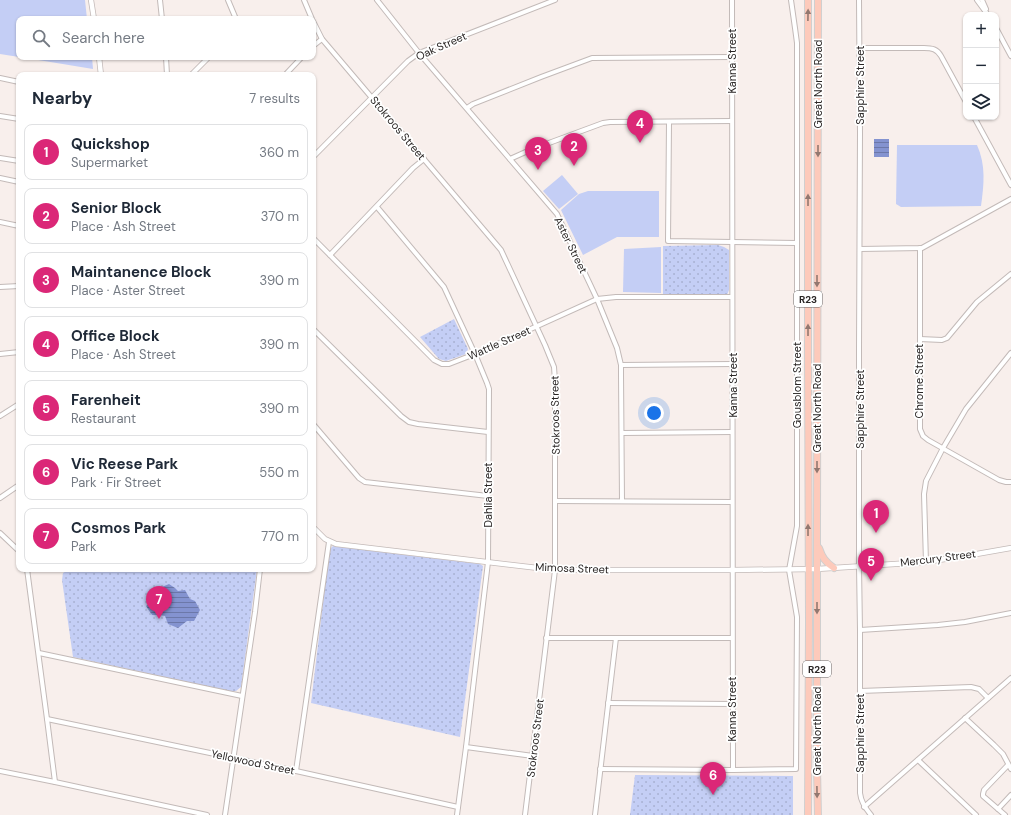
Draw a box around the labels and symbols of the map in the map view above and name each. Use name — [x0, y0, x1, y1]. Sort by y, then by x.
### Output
one-way arrow — [805, 8, 811, 21]
street label: Oak Street — [413, 29, 469, 63]
street label: Kanna Street — [725, 29, 739, 93]
street label: Great North Road — [811, 39, 825, 128]
street label: Sapphire Street — [853, 45, 867, 125]
street label: Stokroos Street — [367, 93, 429, 163]
pin: 4 — [627, 110, 653, 143]
pin: 2 — [561, 133, 587, 166]
pin: 3 — [525, 137, 551, 170]
one-way arrow — [815, 145, 821, 158]
one-way arrow — [805, 193, 811, 206]
street label: Aster Street — [551, 214, 591, 276]
one-way arrow — [814, 275, 820, 288]
road number: R23 — [794, 291, 822, 307]
street label: Wattle Street — [465, 323, 533, 363]
one-way arrow — [805, 323, 811, 336]
street label: Gousblom Street — [790, 342, 804, 428]
street label: Chrome Street — [912, 344, 926, 418]
street label: Kanna Street — [726, 353, 740, 417]
street label: Great North Road — [810, 363, 824, 452]
street label: Sapphire Street — [853, 369, 867, 449]
street label: Stokroos Street — [547, 375, 563, 455]
your location — [644, 403, 664, 423]
one-way arrow — [814, 461, 820, 474]
street label: Dahlia Street — [481, 462, 495, 528]
pin: 1 — [863, 500, 889, 533]
one-way arrow — [805, 524, 812, 536]
street label: Mercury Street — [899, 546, 977, 570]
pin: 5 — [858, 548, 884, 581]
street label: Mimosa Street — [535, 560, 609, 576]
pin: 7 — [146, 586, 172, 619]
one-way arrow — [814, 602, 820, 615]
road number: R23 — [803, 661, 831, 677]
street label: Kanna Street — [725, 677, 739, 741]
street label: Great North Road — [810, 686, 824, 775]
street label: Sapphire Street — [853, 693, 867, 773]
street label: Stokroos Street — [523, 698, 547, 778]
street label: Yellowood Street — [210, 746, 296, 778]
pin: 6 — [700, 762, 726, 795]
one-way arrow — [814, 786, 820, 799]

